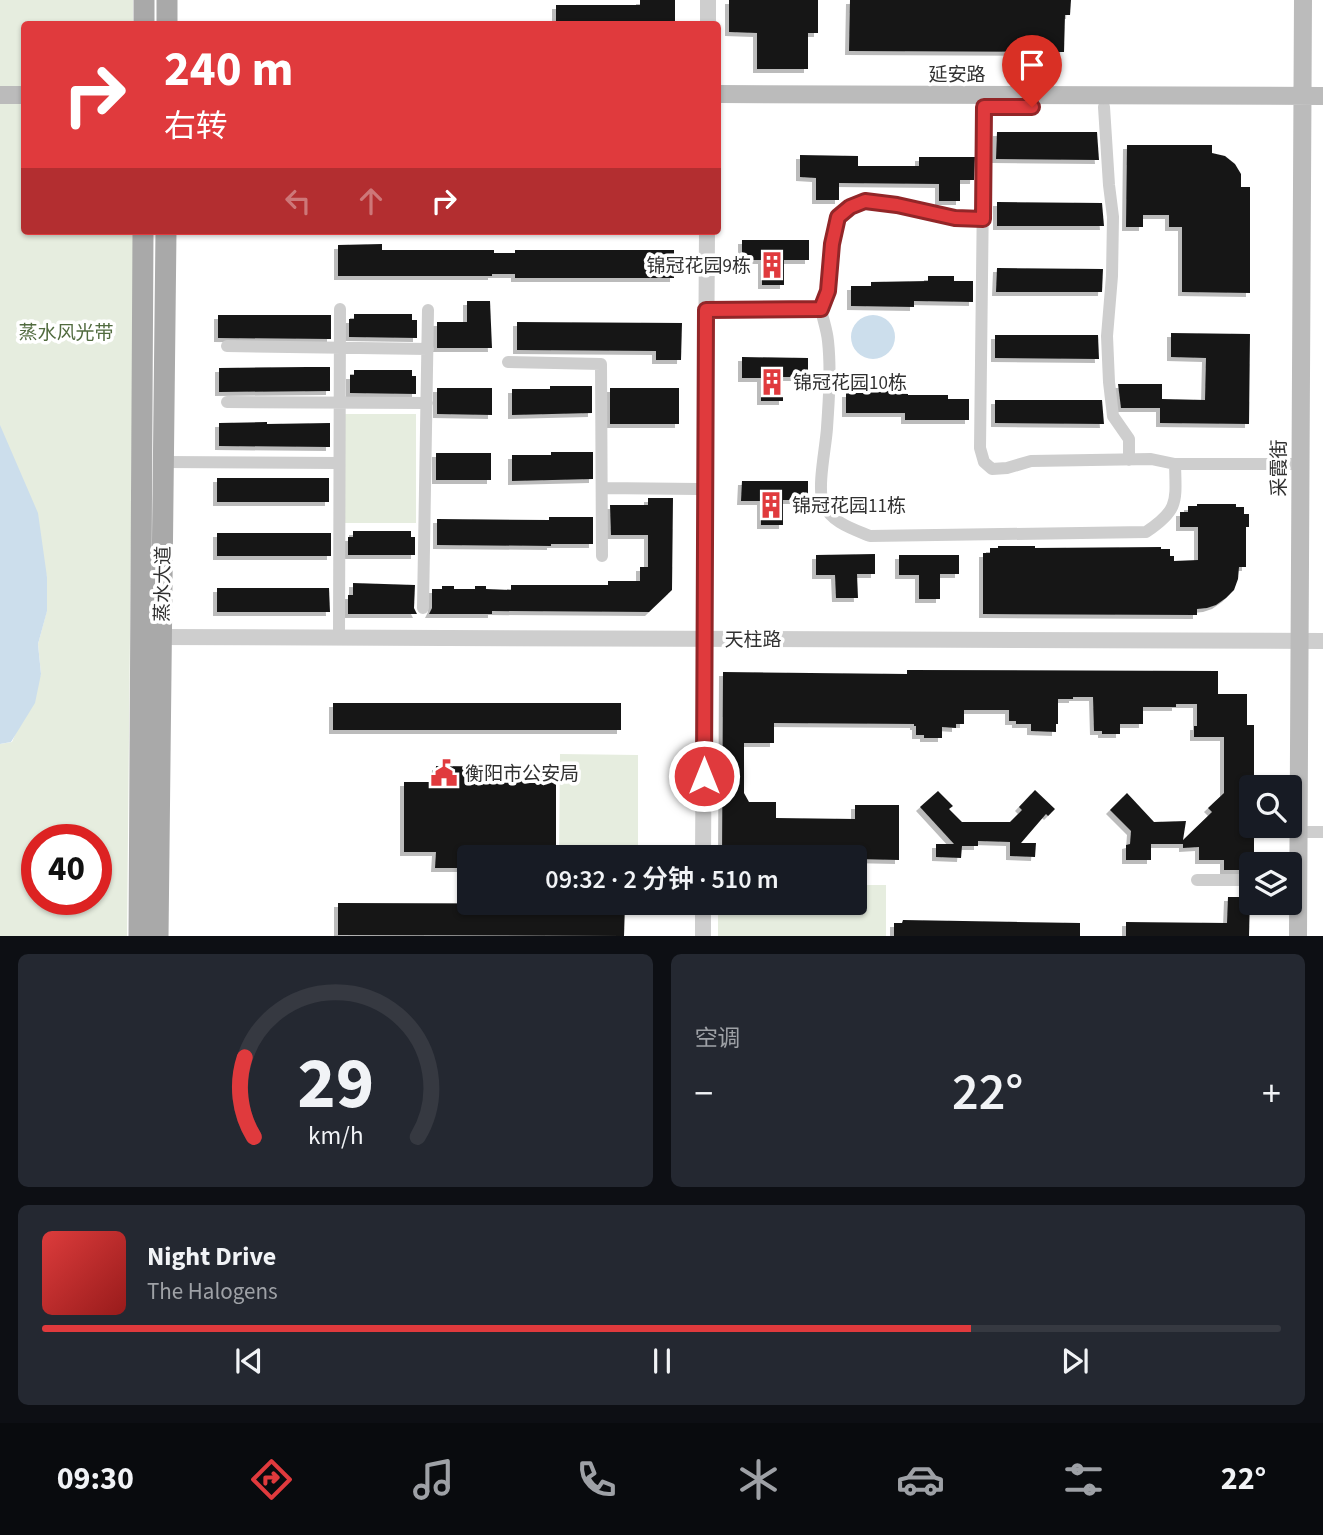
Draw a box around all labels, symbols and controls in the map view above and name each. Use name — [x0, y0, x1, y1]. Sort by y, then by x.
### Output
text: 240 m — [164, 35, 293, 105]
pin — [1002, 35, 1062, 107]
icon: arrive — [1013, 46, 1051, 84]
icon: right — [49, 49, 140, 140]
street label: 延安路 — [928, 62, 986, 89]
text: 右转 — [164, 104, 228, 150]
icon: left — [279, 182, 317, 220]
icon: ahead — [352, 182, 390, 220]
icon: right — [425, 182, 463, 220]
building icon: 锦冠花园9栋 — [757, 250, 787, 280]
place label: 锦冠花园9栋 — [647, 253, 751, 280]
park label: 蒸水风光带 — [18, 320, 114, 347]
building icon: 锦冠花园10栋 — [757, 367, 787, 397]
place label: 锦冠花园10栋 — [793, 370, 907, 397]
street label: 采霞街 — [1266, 439, 1293, 497]
building icon: 锦冠花园11栋 — [756, 490, 786, 520]
place label: 锦冠花园11栋 — [792, 493, 906, 520]
street label: 蒸水大道 — [149, 546, 178, 622]
street label: 天柱路 — [724, 627, 782, 654]
position arrow — [667, 739, 741, 813]
public building icon: 衡阳市公安局 — [429, 758, 459, 788]
place label: 衡阳市公安局 — [465, 761, 579, 788]
map controls — [1239, 775, 1302, 915]
button: search — [1239, 775, 1302, 838]
speed limit sign: 40 — [21, 824, 112, 915]
button: layers — [1239, 852, 1302, 915]
text: 09:32 · 2 分钟 · 510 m — [545, 861, 779, 898]
text: 空调 — [695, 1022, 741, 1055]
text: 29 — [297, 1032, 374, 1136]
text: 22° — [952, 1056, 1023, 1130]
text: − — [695, 1067, 713, 1121]
text: + — [1262, 1067, 1281, 1121]
text: km/h — [308, 1117, 363, 1153]
text: Night Drive — [147, 1238, 276, 1275]
text: The Halogens — [147, 1275, 278, 1308]
icon: previous — [230, 1342, 268, 1380]
icon: pause — [643, 1342, 681, 1380]
icon: next — [1056, 1342, 1094, 1380]
icon: directions — [247, 1455, 296, 1504]
icon: music — [409, 1455, 458, 1504]
icon: phone — [572, 1455, 621, 1504]
icon: climate — [734, 1455, 783, 1504]
icon: car — [896, 1455, 945, 1504]
icon: filters — [1059, 1455, 1108, 1504]
text: 09:30 — [57, 1456, 134, 1502]
text: 22° — [1221, 1456, 1266, 1502]

